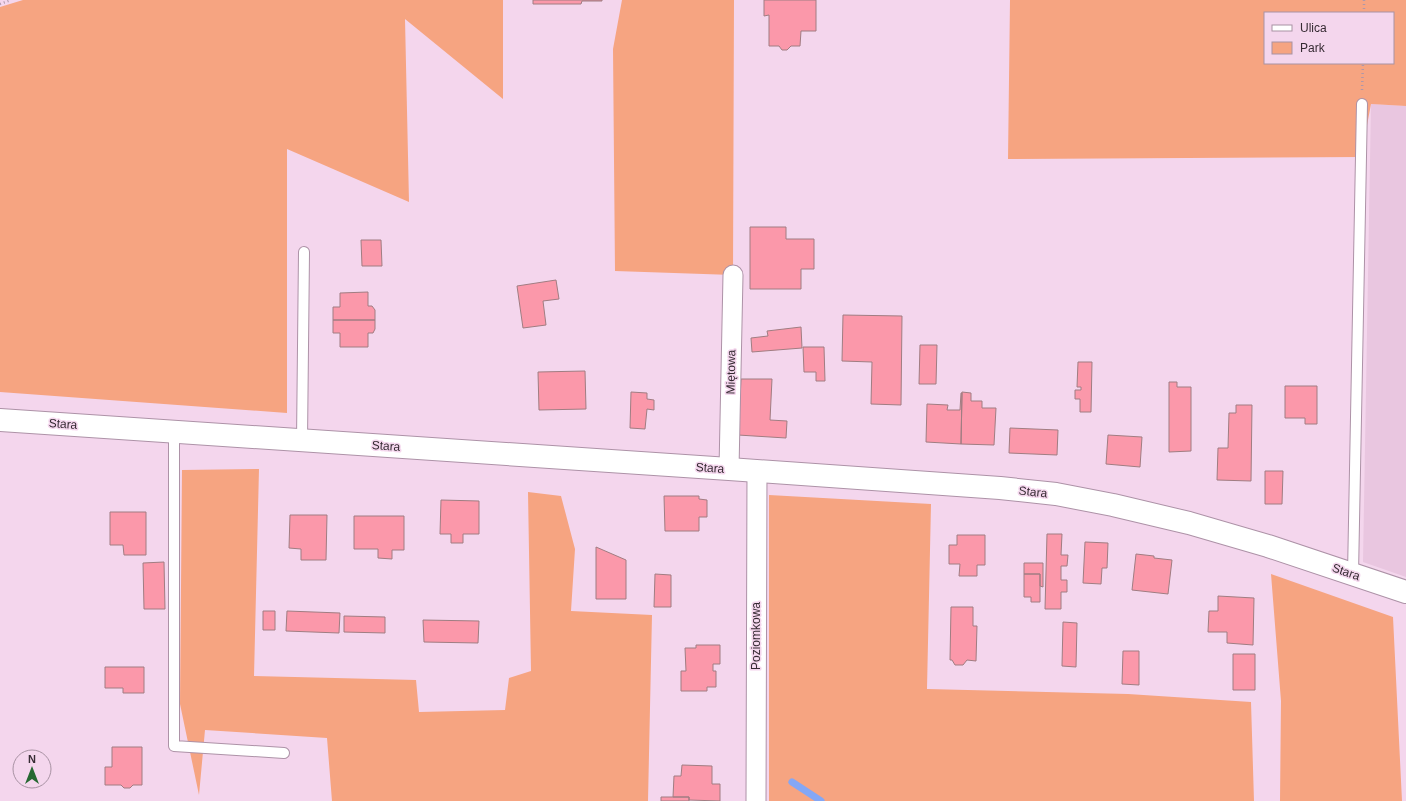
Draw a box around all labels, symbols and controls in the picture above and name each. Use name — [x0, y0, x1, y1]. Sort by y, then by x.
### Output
legend — [1264, 12, 1394, 64]
text: Ulica — [1300, 21, 1327, 35]
text: Park — [1300, 41, 1326, 55]
street label: Miętowa — [724, 349, 738, 394]
street label: Stara — [48, 416, 78, 432]
street label: Stara — [371, 438, 401, 454]
street label: Stara — [695, 460, 725, 476]
street label: Stara — [1018, 484, 1048, 500]
street label: Stara — [1330, 561, 1362, 583]
street label: Poziomkowa — [749, 602, 763, 670]
north arrow — [12, 749, 52, 789]
text: N — [28, 753, 36, 765]

